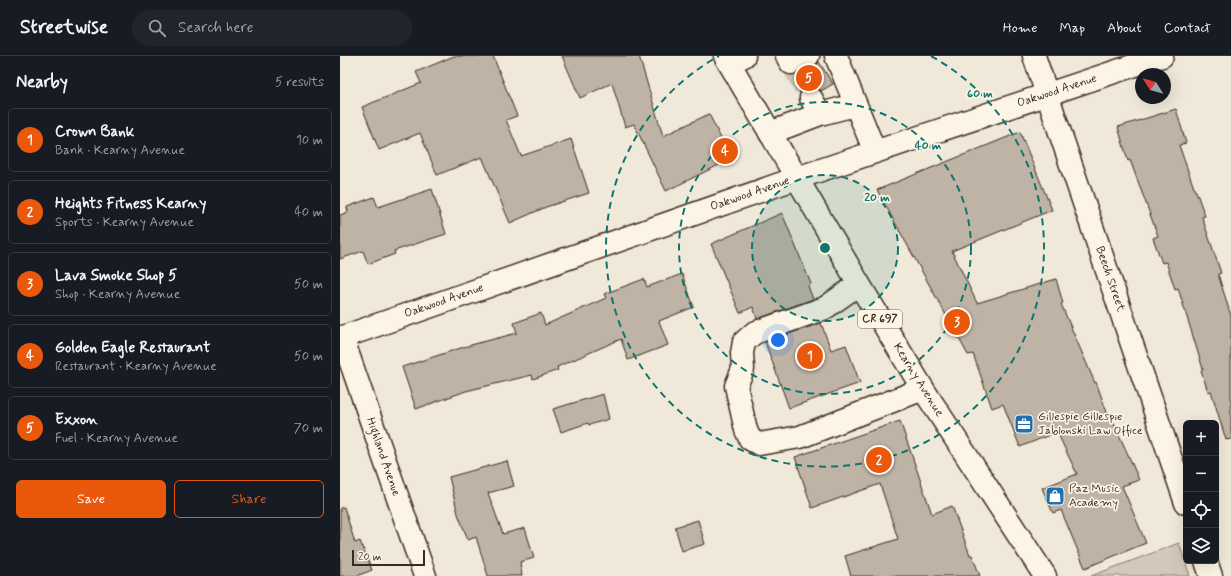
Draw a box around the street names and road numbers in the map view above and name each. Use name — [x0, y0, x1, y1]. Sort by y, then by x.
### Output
street label: Oakwood Avenue — [1015, 71, 1099, 111]
street label: Oakwood Avenue — [708, 173, 792, 215]
street label: Beech Street — [1091, 244, 1129, 314]
street label: Oakwood Avenue — [402, 280, 486, 322]
road number: CR 697 — [858, 310, 902, 328]
street label: Kearny Avenue — [889, 340, 947, 420]
street label: Highland Avenue — [361, 416, 404, 499]

